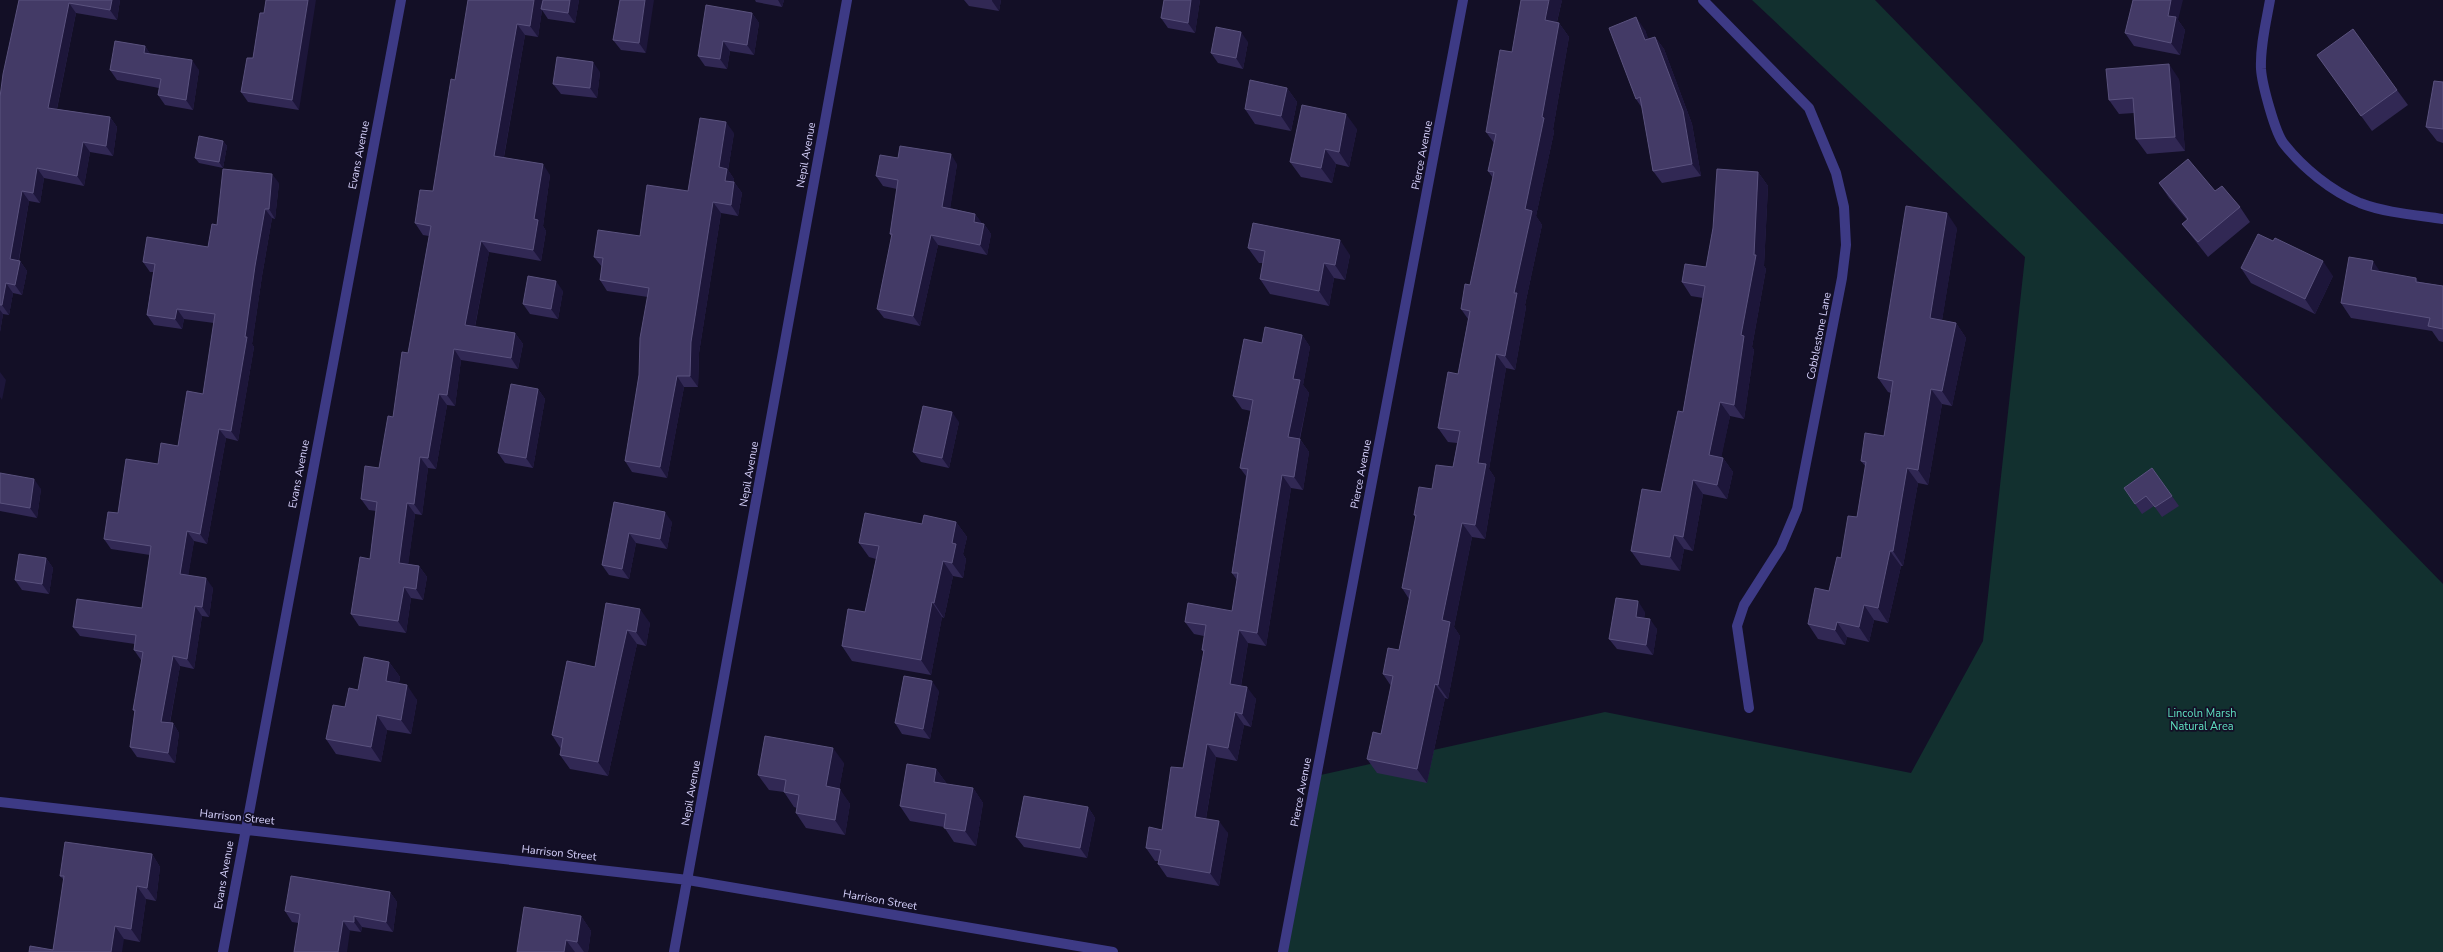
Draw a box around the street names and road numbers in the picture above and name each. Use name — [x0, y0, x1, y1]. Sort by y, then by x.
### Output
street label: Evans Avenue — [345, 119, 373, 191]
street label: Pierce Avenue — [1408, 119, 1436, 191]
street label: Nepil Avenue — [793, 121, 819, 189]
street label: Cobblestone Lane — [1803, 291, 1835, 381]
street label: Evans Avenue — [285, 438, 313, 510]
street label: Pierce Avenue — [1347, 438, 1375, 510]
street label: Nepil Avenue — [736, 440, 762, 508]
street label: Pierce Avenue — [1287, 756, 1315, 828]
street label: Nepil Avenue — [678, 759, 704, 827]
street label: Harrison Street — [199, 806, 275, 828]
street label: Evans Avenue — [211, 839, 237, 911]
street label: Harrison Street — [521, 842, 597, 864]
street label: Harrison Street — [842, 886, 918, 914]

